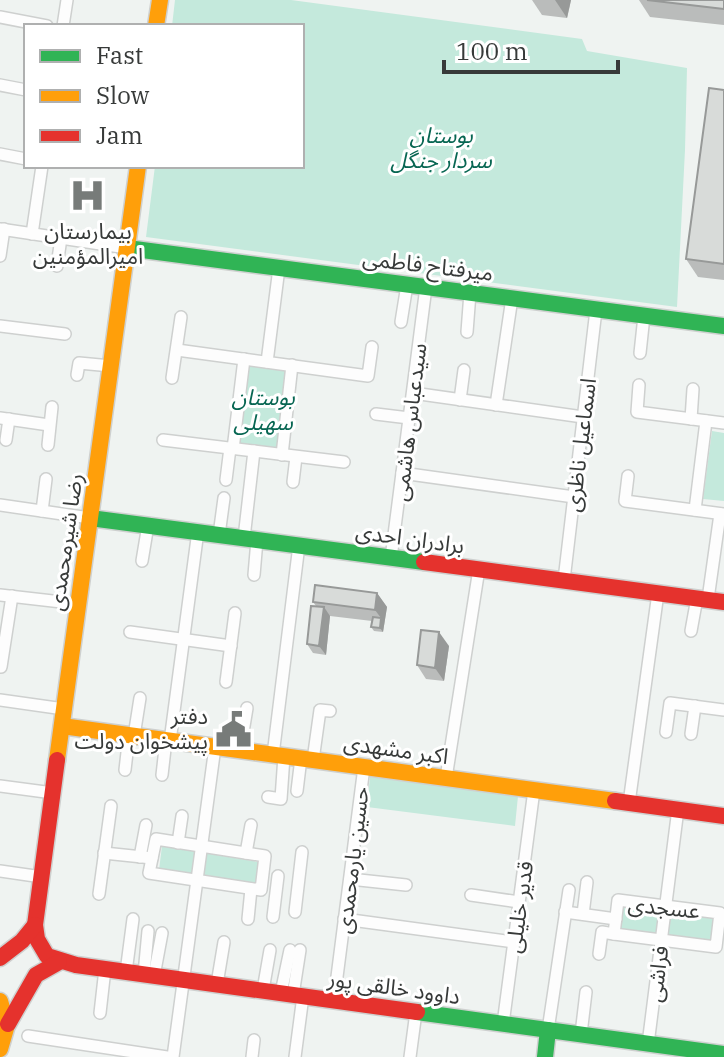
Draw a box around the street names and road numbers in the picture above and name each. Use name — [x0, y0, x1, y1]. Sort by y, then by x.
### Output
street label: میرفتاح فاطمی — [361, 242, 495, 290]
street label: سیدعباس هاشمی — [384, 341, 433, 503]
street label: اسماعیل ناظری — [557, 376, 602, 514]
street label: رضا شیرمحمدی — [40, 471, 89, 613]
street label: برادران احدی — [354, 516, 466, 559]
street label: اکبر مشهدی — [342, 727, 450, 770]
street label: حسین یارمحمدی — [328, 785, 375, 935]
street label: قدیر خلیلی — [498, 859, 539, 955]
street label: عسجدی — [627, 888, 701, 925]
street label: فراشی — [639, 944, 674, 1004]
street label: داوود خالقی پور — [325, 963, 462, 1011]

